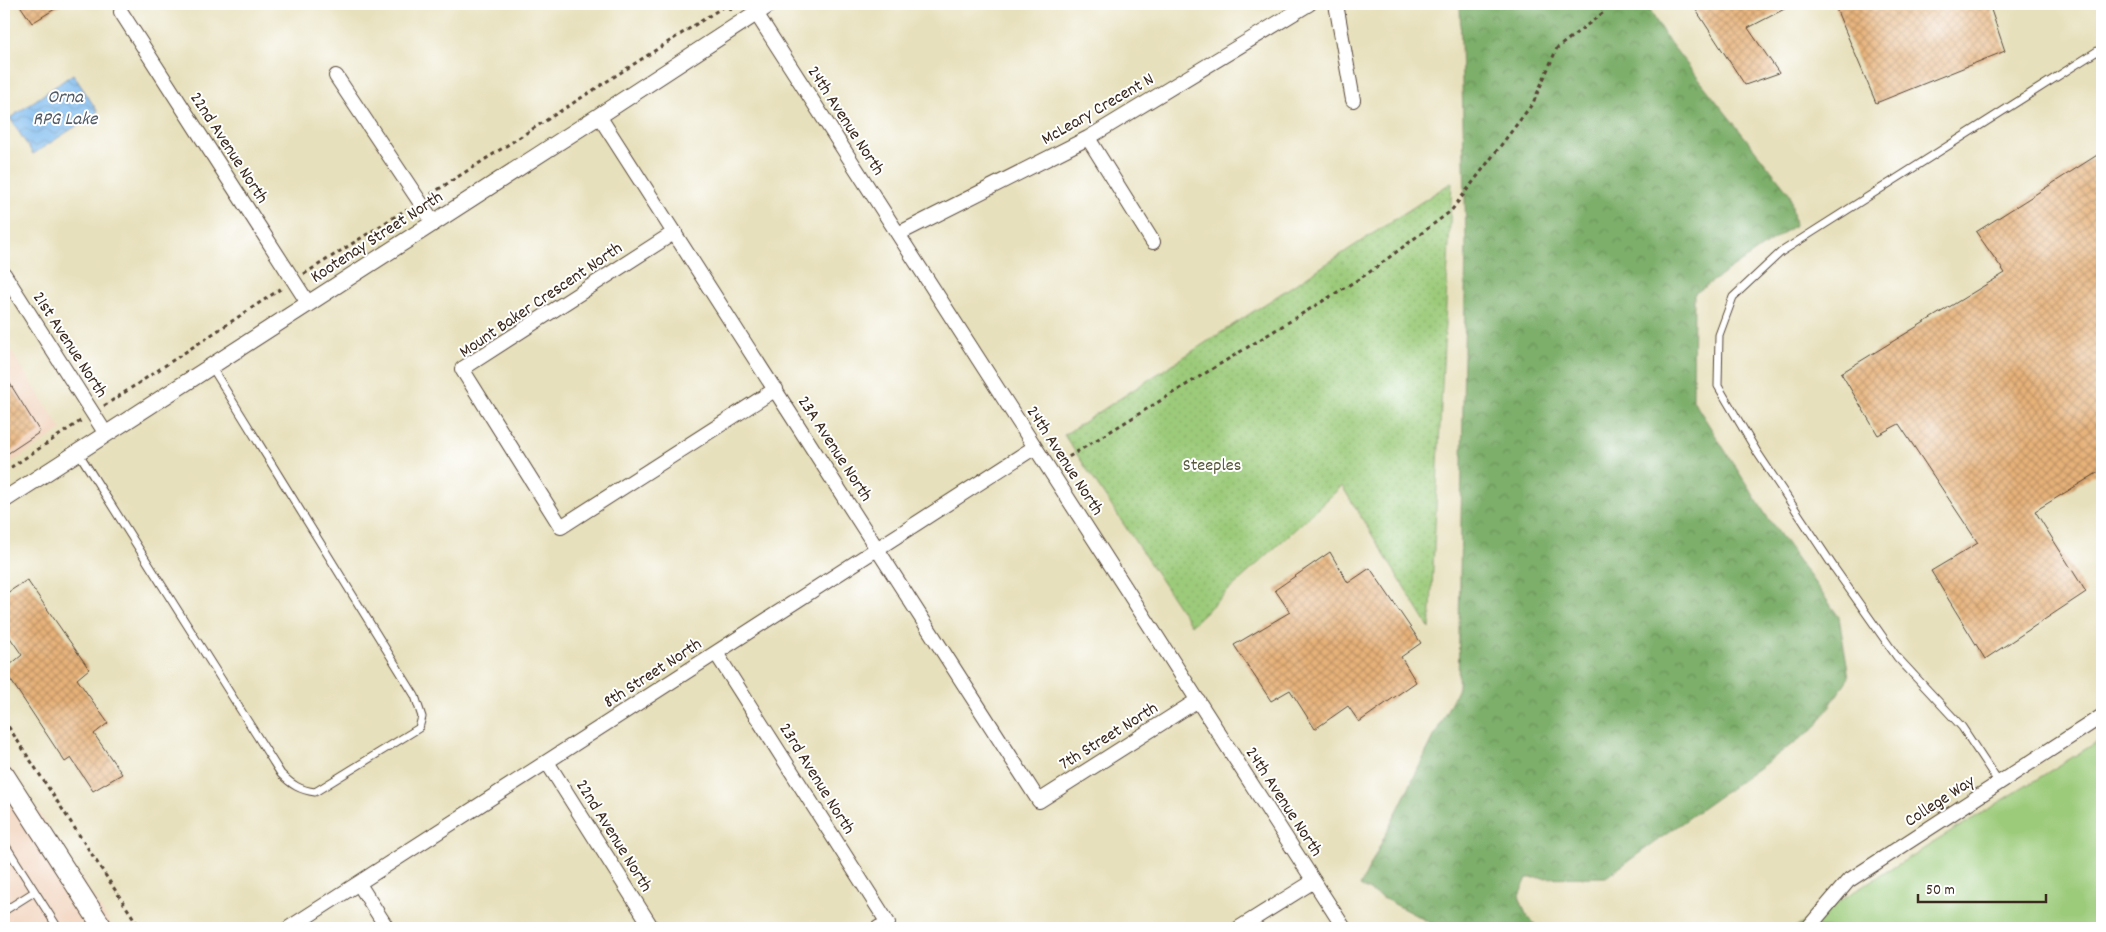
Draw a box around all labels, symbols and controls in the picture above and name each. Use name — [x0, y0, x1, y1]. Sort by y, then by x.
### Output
street label: 24th Avenue North — [800, 62, 890, 181]
street label: McLeary Crecent N — [1037, 68, 1159, 153]
water label: Orna RPG Lake — [33, 85, 99, 134]
street label: 22nd Avenue North — [182, 88, 273, 209]
street label: Kootenay Street North — [306, 186, 448, 290]
street label: Mount Baker Crescent North — [455, 237, 628, 365]
street label: 21st Avenue North — [25, 287, 113, 403]
street label: 23A Avenue North — [790, 392, 878, 507]
street label: 24th Avenue North — [1019, 402, 1109, 521]
park label: Steeples — [1183, 454, 1241, 479]
street label: 8th Street North — [599, 633, 707, 715]
street label: 7th Street North — [1055, 697, 1164, 777]
street label: 23rd Avenue North — [772, 719, 860, 840]
street label: 24th Avenue North — [1238, 743, 1328, 862]
street label: College Way — [1900, 770, 1981, 834]
street label: 22nd Avenue North — [568, 775, 658, 897]
scale bar — [1918, 872, 2046, 904]
text: 50 m — [1926, 880, 1955, 902]

